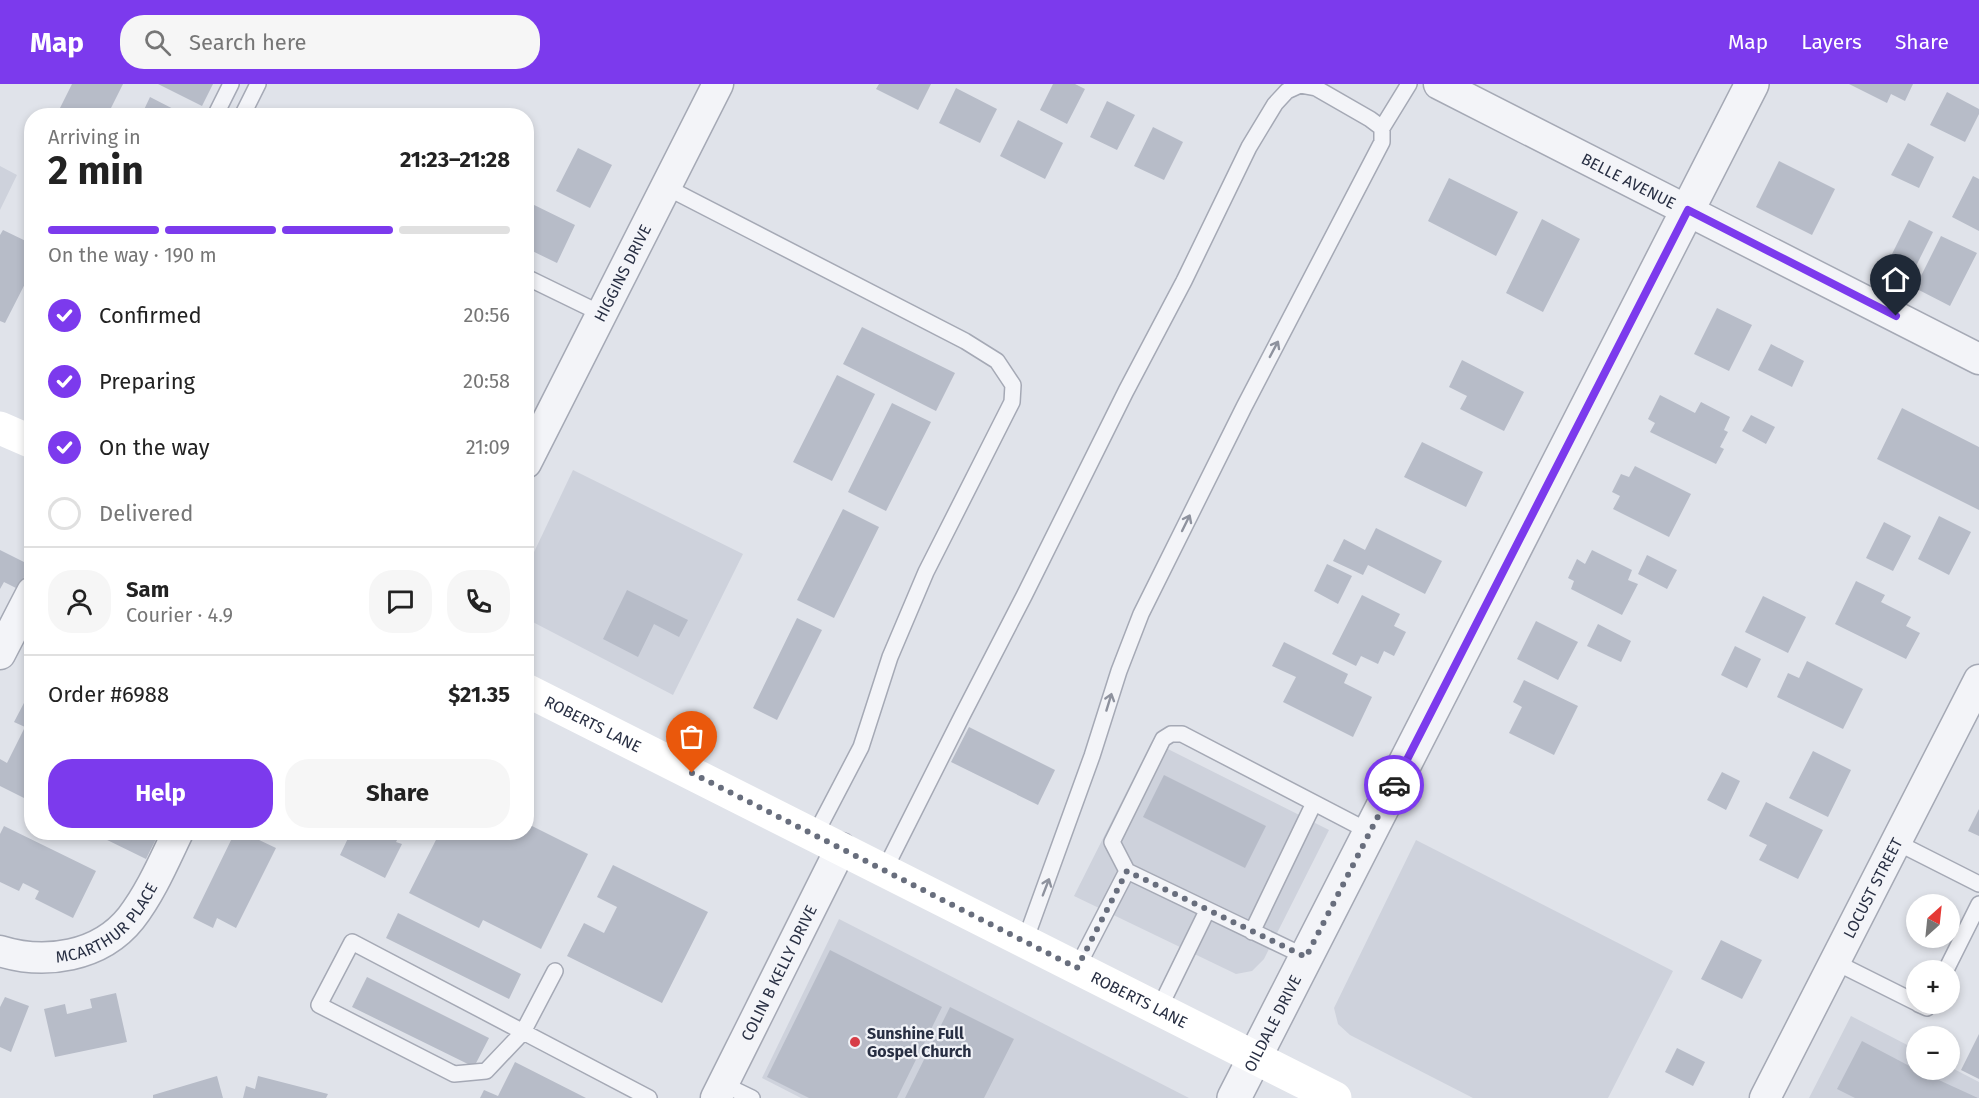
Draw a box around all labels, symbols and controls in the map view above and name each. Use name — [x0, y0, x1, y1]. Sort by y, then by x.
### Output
search box — [120, 15, 540, 69]
text: Map — [30, 26, 84, 59]
icon: search — [141, 26, 174, 59]
text: Search here — [189, 29, 307, 56]
text: Map — [1728, 29, 1768, 55]
text: Layers — [1801, 29, 1862, 55]
text: Share — [1895, 29, 1949, 55]
text: Arriving in — [48, 125, 141, 149]
text: 21:23–21:28 — [400, 146, 510, 173]
text: 2 min — [48, 148, 144, 194]
street label: BELLE AVENUE — [1578, 149, 1679, 213]
street label: HIGGINS DRIVE — [590, 221, 655, 325]
text: On the way · 190 m — [48, 243, 217, 267]
pin — [1870, 254, 1921, 316]
icon: home — [1879, 263, 1912, 296]
icon: check — [48, 299, 81, 332]
text: Confirmed — [99, 302, 202, 329]
text: 20:56 — [463, 303, 510, 327]
one-way arrow — [1269, 341, 1280, 359]
icon: check — [48, 365, 81, 398]
text: Preparing — [99, 368, 195, 395]
text: 20:58 — [463, 369, 510, 393]
icon: check — [48, 431, 81, 464]
text: On the way — [99, 434, 210, 461]
text: 21:09 — [466, 435, 510, 459]
text: Delivered — [99, 500, 194, 527]
one-way arrow — [1181, 515, 1193, 533]
button: person — [48, 570, 111, 633]
button: chat — [369, 570, 432, 633]
button: phone — [447, 570, 510, 633]
text: Sam — [126, 576, 169, 603]
text: Courier · 4.9 — [126, 603, 233, 627]
text: Order #6988 — [48, 681, 169, 708]
text: $21.35 — [448, 681, 510, 708]
street label: ROBERTS LANE — [541, 691, 645, 756]
one-way arrow — [1104, 693, 1115, 712]
pin — [666, 711, 717, 773]
icon: bag — [675, 720, 708, 753]
courier — [1364, 755, 1424, 815]
button: Help — [48, 759, 273, 828]
button: Share — [285, 759, 510, 828]
icon: car — [1378, 769, 1411, 802]
street label: LOCUST STREET — [1839, 834, 1906, 941]
one-way arrow — [1041, 878, 1052, 896]
street label: MCARTHUR PLACE — [54, 879, 161, 966]
north arrow — [1906, 894, 1960, 948]
map controls — [1906, 894, 1960, 1080]
street label: COLIN B KELLY DRIVE — [737, 902, 821, 1044]
button: + — [1906, 960, 1960, 1014]
street label: ROBERTS LANE — [1088, 967, 1191, 1032]
street label: OILDALE DRIVE — [1240, 972, 1305, 1075]
place label: Sunshine Full Gospel Church — [867, 1024, 972, 1061]
button: − — [1906, 1026, 1960, 1080]
marker: Sunshine Full Gospel Church — [848, 1035, 862, 1049]

